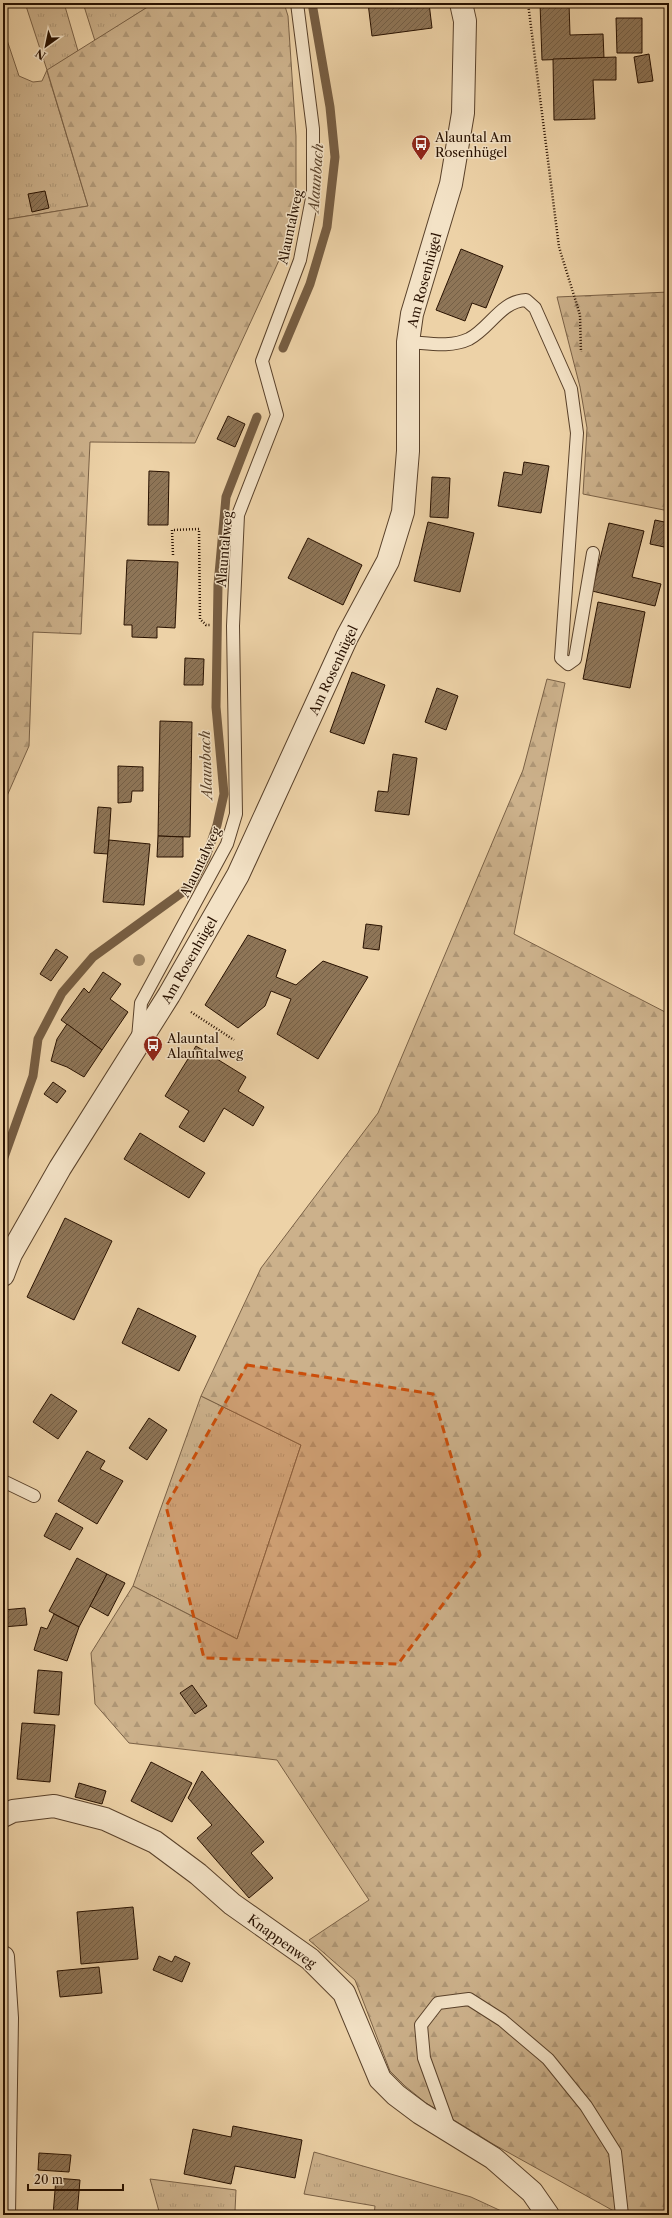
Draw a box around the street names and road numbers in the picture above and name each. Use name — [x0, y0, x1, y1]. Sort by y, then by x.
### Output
street label: Alauntalweg — [274, 188, 306, 267]
street label: Am Rosenhügel — [403, 231, 444, 330]
street label: Alauntalweg — [213, 510, 235, 589]
street label: Am Rosenhügel — [305, 622, 361, 718]
street label: Alauntalweg — [176, 824, 224, 901]
street label: Am Rosenhügel — [157, 914, 220, 1007]
street label: Knappenweg — [245, 1911, 319, 1971]

